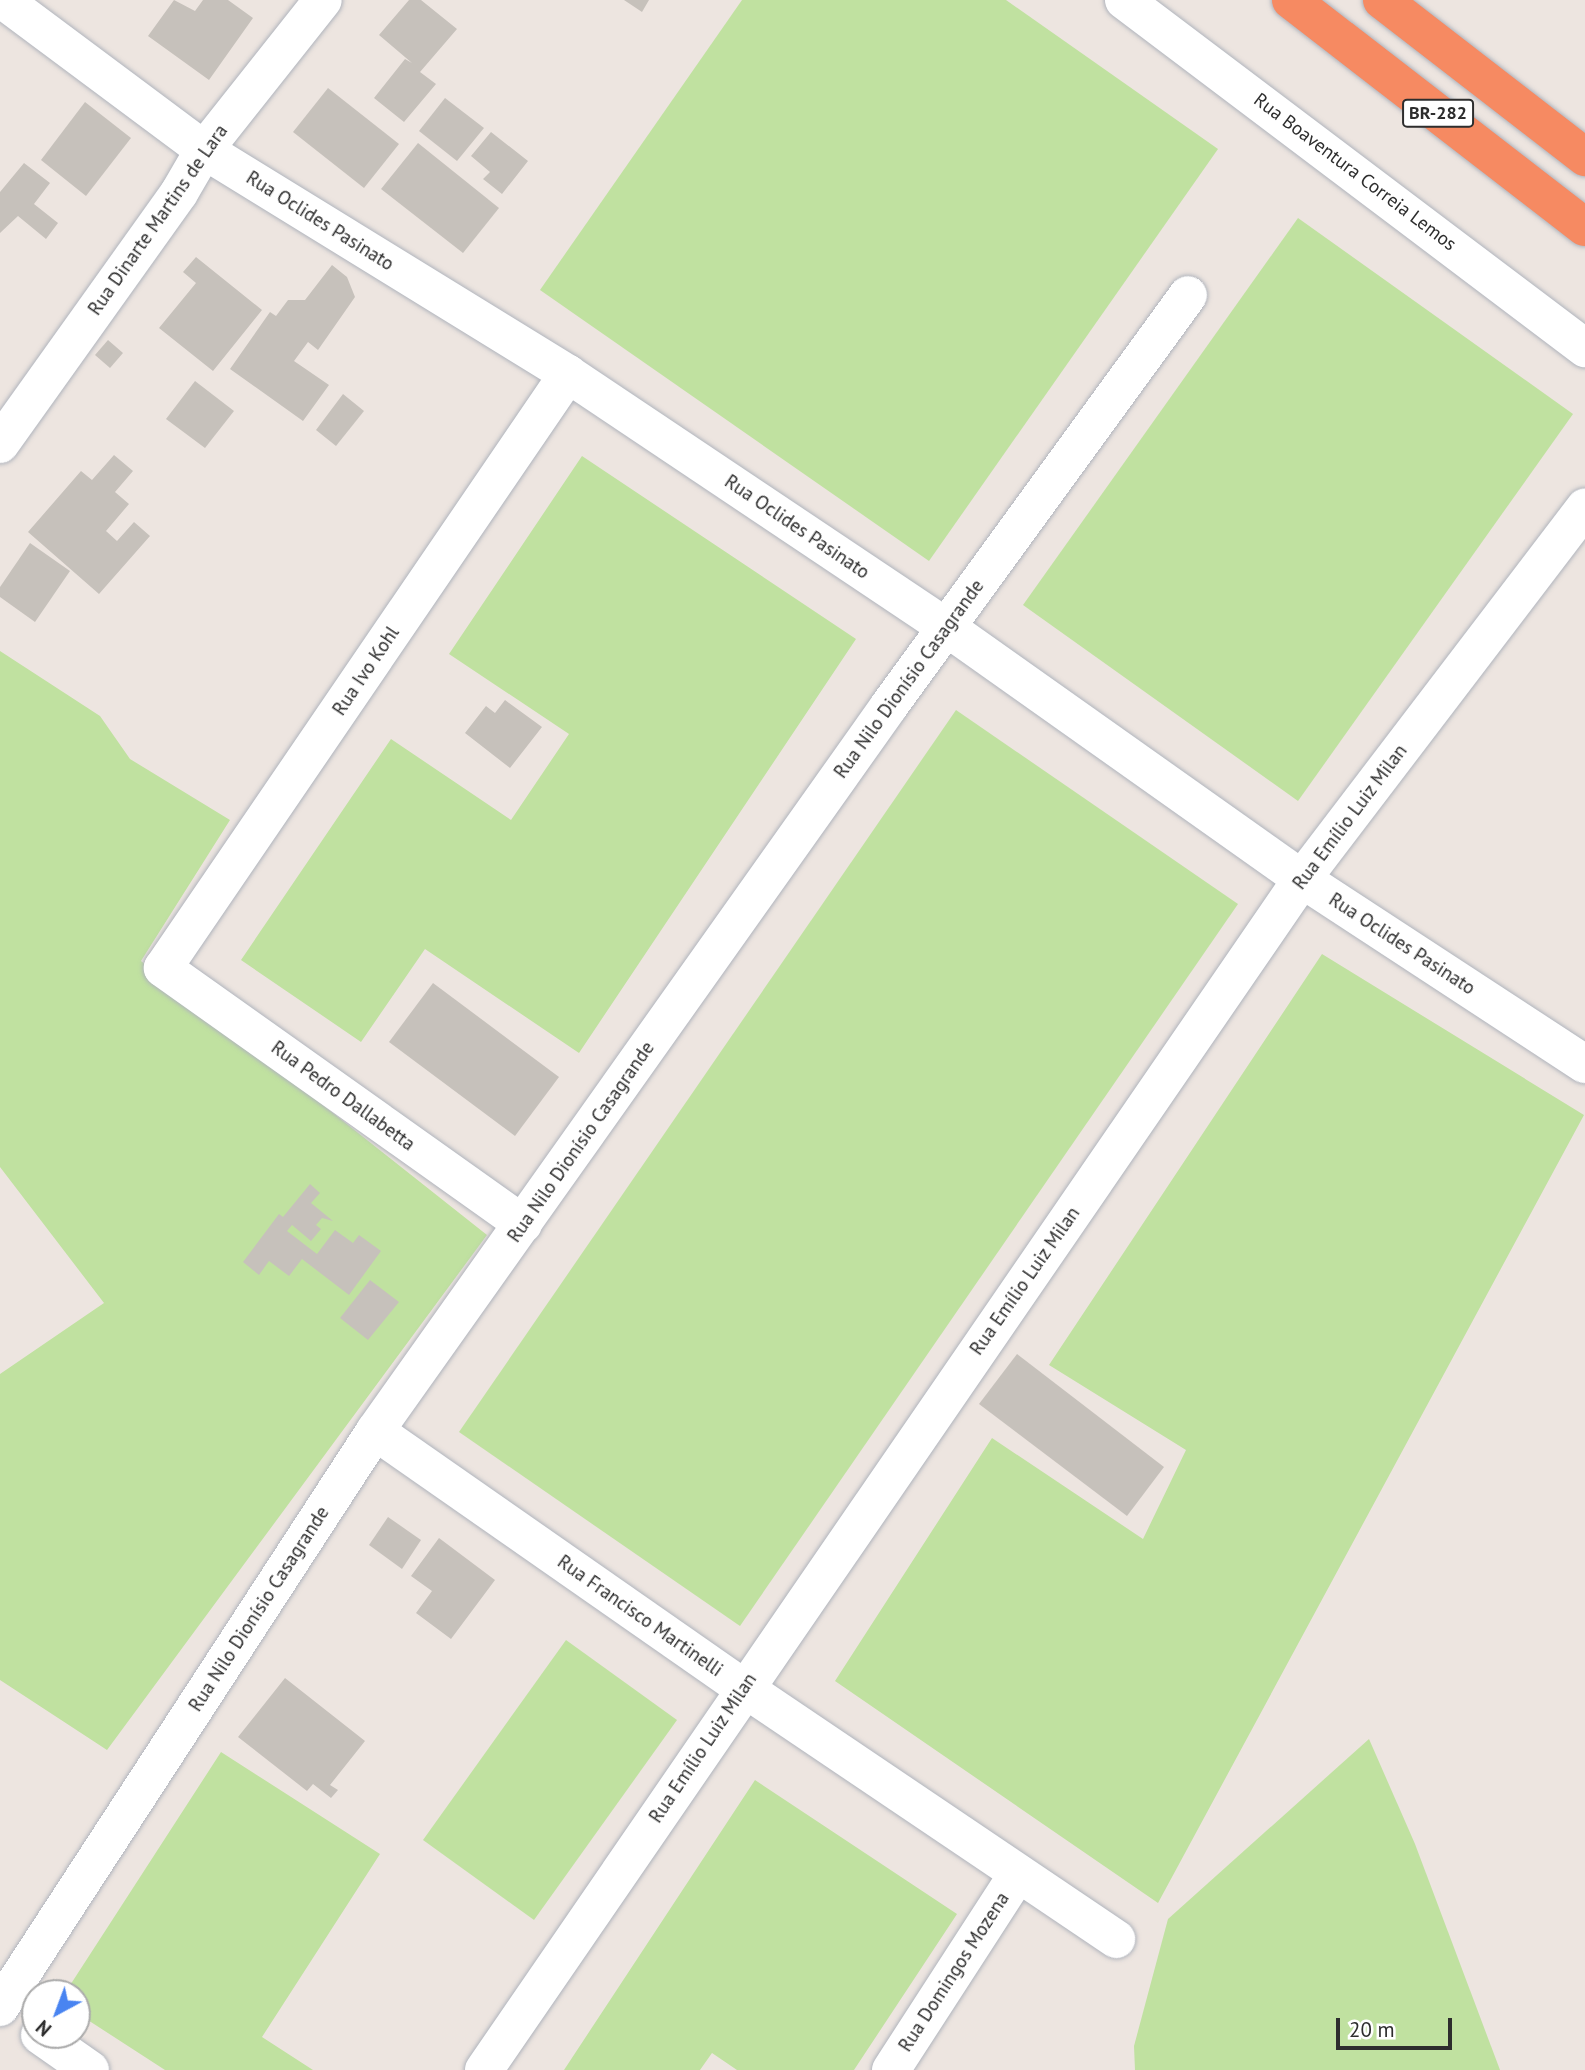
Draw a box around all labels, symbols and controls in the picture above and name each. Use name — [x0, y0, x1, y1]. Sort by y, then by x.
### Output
street label: Rua Boaventura Correia Lemos — [1249, 88, 1461, 256]
road number: BR-282 — [1401, 98, 1475, 128]
street label: Rua Dinarte Martins de Lara — [83, 120, 233, 320]
street label: Rua Oclides Pasinato — [242, 166, 398, 276]
street label: Rua Oclides Pasinato — [720, 470, 874, 584]
street label: Rua Nilo Dionísio Casagrande — [829, 575, 989, 783]
street label: Rua Ivo Kohl — [328, 622, 404, 720]
street label: Rua Emílio Luiz Milan — [1288, 740, 1412, 894]
street label: Rua Oclides Pasinato — [1325, 888, 1479, 1000]
street label: Rua Pedro Dallabetta — [267, 1036, 419, 1156]
street label: Rua Nilo Dionísio Casagrande — [503, 1037, 659, 1247]
street label: Rua Emílio Luiz Milan — [965, 1202, 1085, 1360]
street label: Rua Nilo Dionísio Casagrande — [184, 1502, 334, 1716]
street label: Rua Francisco Martinelli — [553, 1550, 727, 1682]
street label: Rua Emílio Luiz Milan — [644, 1669, 762, 1827]
street label: Rua Domingos Mozena — [894, 1888, 1014, 2056]
north arrow — [21, 1979, 91, 2049]
scale bar — [1340, 2004, 1456, 2048]
text: N — [31, 2015, 56, 2041]
text: 20 m — [1349, 2016, 1395, 2043]

